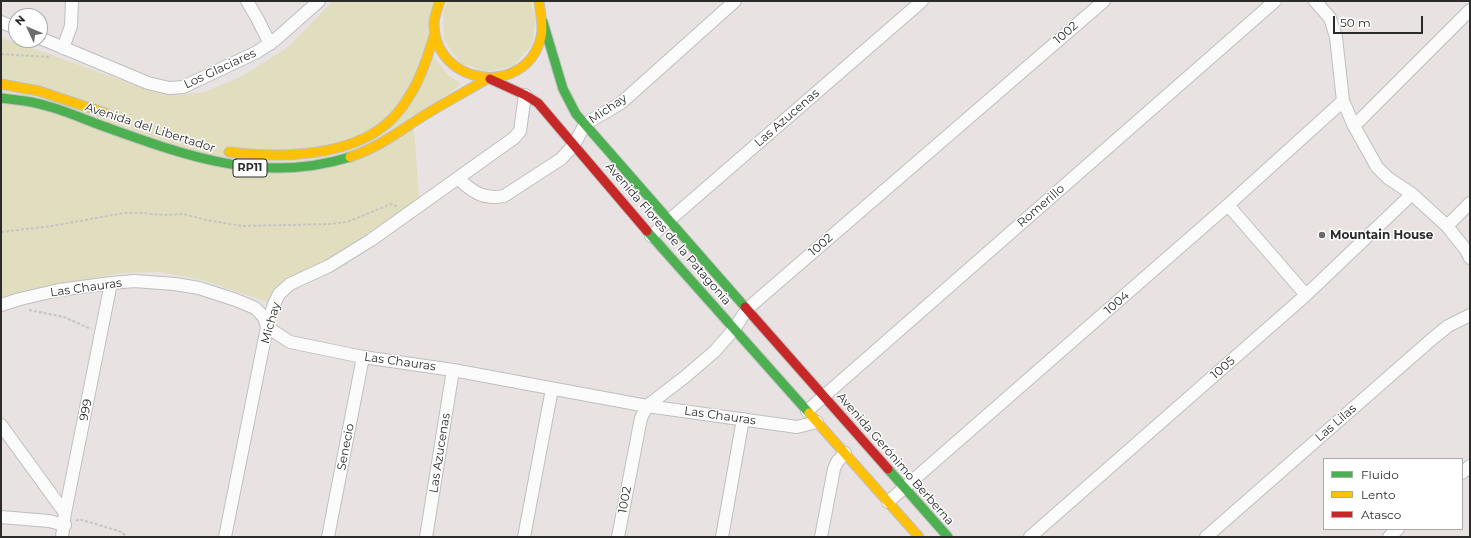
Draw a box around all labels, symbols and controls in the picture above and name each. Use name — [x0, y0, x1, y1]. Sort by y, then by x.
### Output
north arrow — [8, 8, 48, 48]
scale bar — [1335, 8, 1425, 34]
text: N — [12, 12, 28, 28]
text: 50 m — [1340, 15, 1371, 30]
street label: 1002 — [1051, 19, 1081, 47]
street label: Los Glaciares — [182, 46, 258, 92]
street label: Las Azucenas — [752, 86, 822, 150]
street label: Michay — [586, 91, 630, 127]
street label: Avenida del Libertador — [83, 100, 217, 156]
road number: RP11 — [233, 159, 267, 177]
street label: Avenida Flores de la Patagonia — [602, 160, 734, 308]
street label: Romerillo — [1014, 182, 1068, 230]
place label: Mountain House — [1330, 228, 1433, 242]
marker: Mountain House — [1317, 230, 1327, 240]
street label: 1002 — [806, 231, 836, 259]
street label: Las Chauras — [49, 276, 123, 300]
street label: 1004 — [1102, 288, 1132, 318]
street label: Michay — [258, 300, 284, 346]
street label: Las Chauras — [363, 350, 437, 374]
street label: 1005 — [1208, 354, 1238, 382]
street label: Avenida Gerónimo Berberna — [833, 390, 957, 528]
street label: 999 — [77, 398, 95, 422]
street label: Las Lilas — [1313, 401, 1359, 445]
street label: Las Chauras — [683, 404, 757, 428]
street label: Las Azucenas — [427, 412, 453, 494]
street label: Senecio — [334, 422, 358, 472]
legend — [1323, 458, 1463, 530]
text: Fluido — [1361, 467, 1399, 482]
street label: 1002 — [615, 485, 635, 515]
text: Lento — [1361, 487, 1396, 502]
text: Atasco — [1361, 507, 1401, 522]

